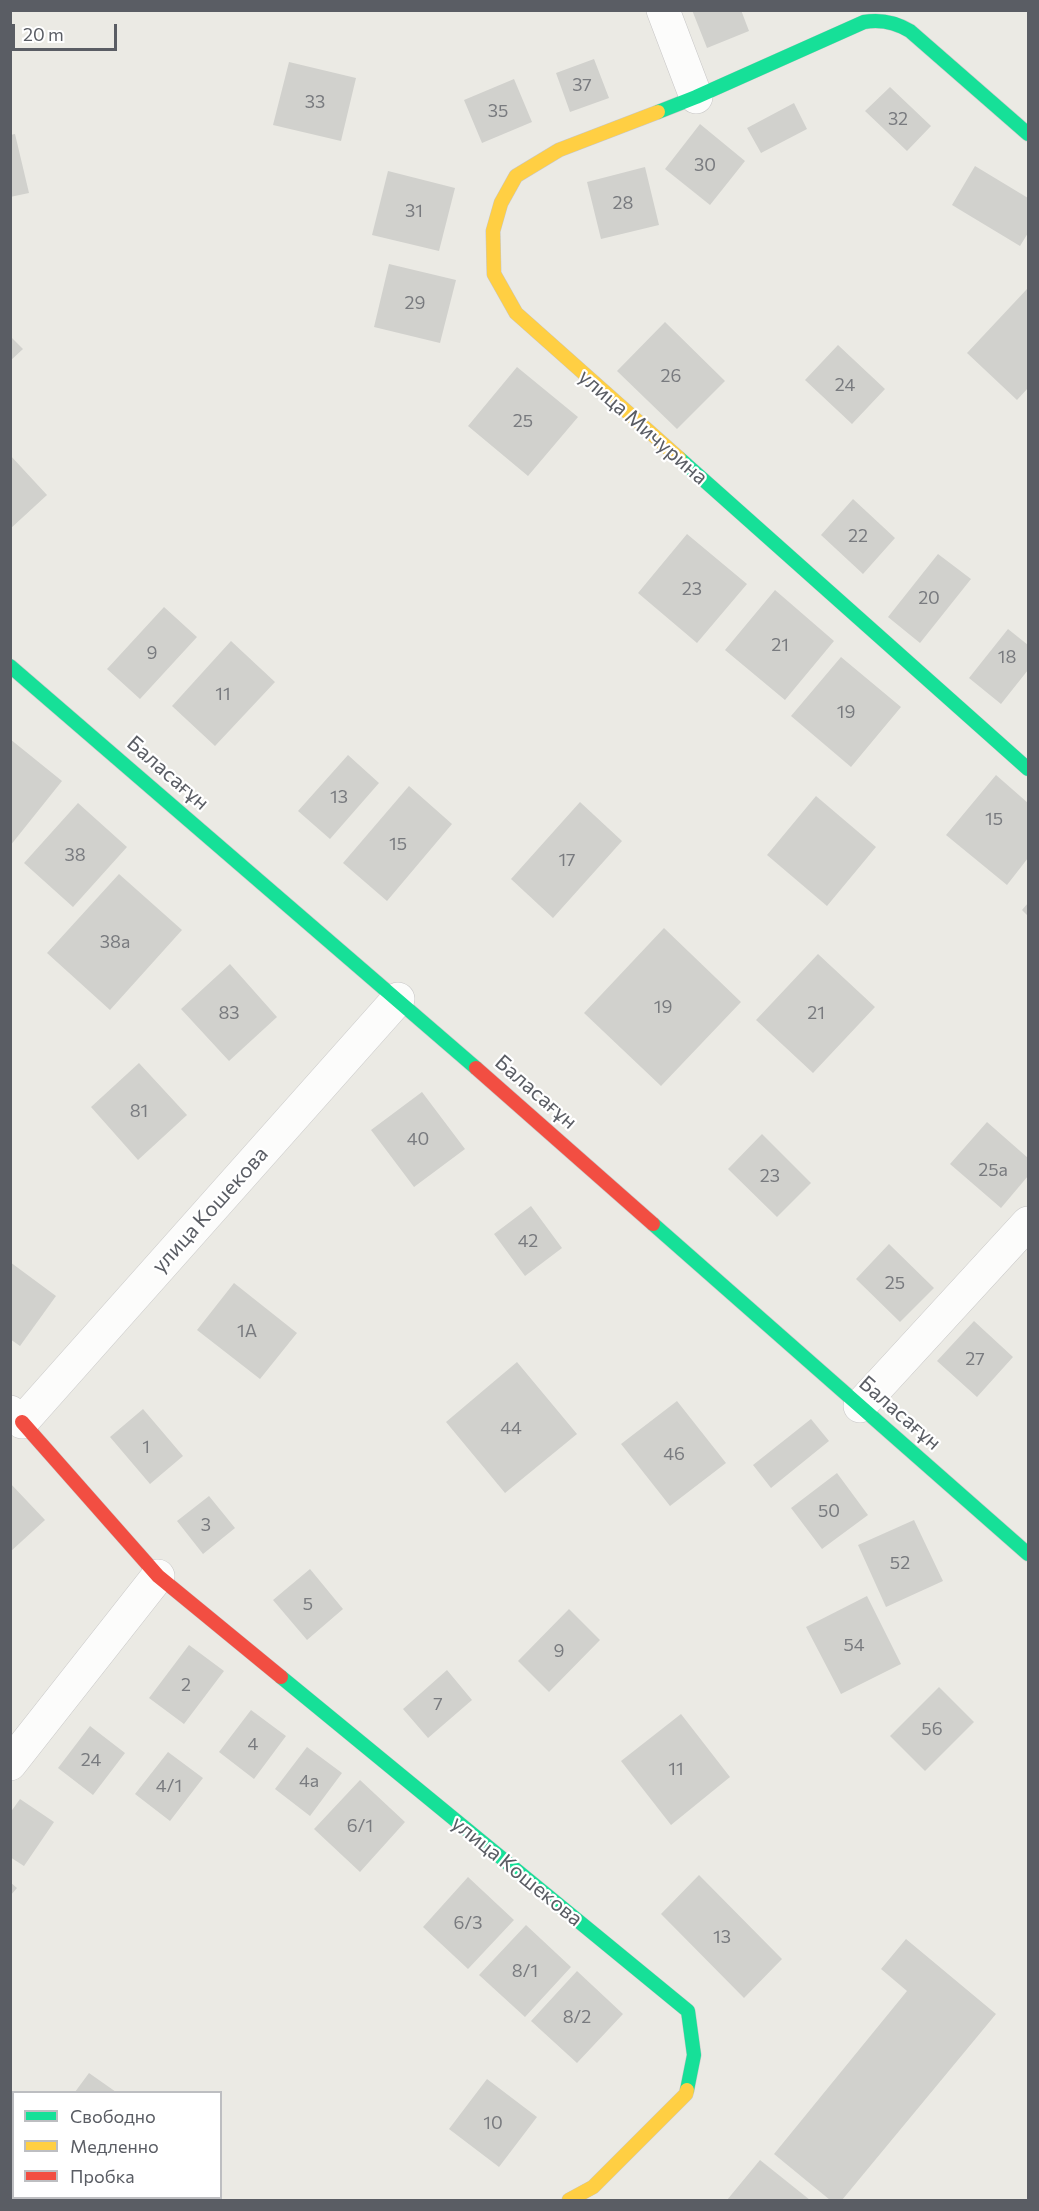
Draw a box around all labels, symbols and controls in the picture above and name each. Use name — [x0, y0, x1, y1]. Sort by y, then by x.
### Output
scale bar — [15, 12, 120, 50]
text: 20 m — [23, 23, 64, 45]
house number: 37 — [572, 74, 592, 96]
house number: 33 — [305, 91, 325, 113]
house number: 35 — [488, 100, 508, 122]
house number: 32 — [888, 108, 908, 130]
house number: 30 — [694, 154, 716, 176]
house number: 28 — [613, 192, 633, 214]
house number: 31 — [405, 200, 423, 222]
house number: 29 — [405, 292, 425, 314]
street label: улица Мичурина — [573, 364, 713, 490]
house number: 26 — [661, 365, 681, 387]
house number: 24 — [835, 374, 855, 396]
house number: 25 — [513, 410, 533, 432]
house number: 22 — [848, 525, 868, 547]
house number: 23 — [682, 578, 702, 600]
house number: 20 — [918, 587, 940, 609]
house number: 21 — [771, 634, 789, 656]
house number: 9 — [147, 642, 157, 664]
house number: 18 — [998, 646, 1016, 668]
house number: 11 — [215, 683, 231, 705]
house number: 19 — [837, 701, 855, 723]
street label: Баласағұн — [122, 731, 214, 815]
house number: 13 — [330, 786, 348, 808]
house number: 15 — [985, 808, 1003, 830]
house number: 15 — [389, 833, 407, 855]
house number: 38 — [64, 844, 86, 866]
house number: 17 — [558, 849, 576, 871]
house number: 38а — [100, 931, 130, 953]
house number: 19 — [654, 996, 672, 1018]
house number: 83 — [218, 1002, 240, 1024]
house number: 21 — [807, 1002, 825, 1024]
street label: Баласағұн — [490, 1050, 582, 1134]
house number: 81 — [130, 1100, 148, 1122]
house number: 40 — [407, 1128, 429, 1150]
street label: улица Кошекова — [147, 1142, 273, 1278]
house number: 25а — [978, 1159, 1008, 1181]
house number: 23 — [760, 1165, 780, 1187]
house number: 42 — [518, 1230, 538, 1252]
house number: 25 — [885, 1272, 905, 1294]
house number: 1А — [237, 1320, 257, 1342]
house number: 27 — [965, 1348, 985, 1370]
street label: Баласағұн — [854, 1371, 946, 1455]
house number: 44 — [500, 1417, 522, 1439]
house number: 1 — [142, 1436, 150, 1458]
house number: 46 — [663, 1443, 685, 1465]
house number: 50 — [818, 1500, 840, 1522]
house number: 3 — [201, 1514, 211, 1536]
house number: 52 — [890, 1552, 910, 1574]
house number: 5 — [303, 1593, 313, 1615]
house number: 54 — [843, 1634, 865, 1656]
house number: 9 — [554, 1640, 564, 1662]
house number: 2 — [181, 1674, 191, 1696]
house number: 7 — [433, 1693, 443, 1715]
house number: 56 — [921, 1718, 943, 1740]
house number: 4 — [248, 1733, 258, 1755]
house number: 24 — [81, 1749, 101, 1771]
house number: 11 — [668, 1758, 684, 1780]
house number: 4а — [299, 1770, 319, 1792]
house number: 4/1 — [156, 1775, 182, 1797]
street label: улица Кошекова — [446, 1810, 588, 1932]
house number: 6/1 — [347, 1815, 373, 1837]
house number: 6/3 — [454, 1912, 482, 1934]
house number: 13 — [713, 1926, 731, 1948]
house number: 8/1 — [512, 1960, 538, 1982]
house number: 8/2 — [563, 2006, 591, 2028]
legend — [12, 2091, 222, 2199]
text: Свободно — [70, 2105, 156, 2127]
house number: 10 — [483, 2112, 503, 2134]
text: Медленно — [70, 2135, 159, 2157]
text: Пробка — [70, 2165, 135, 2187]

